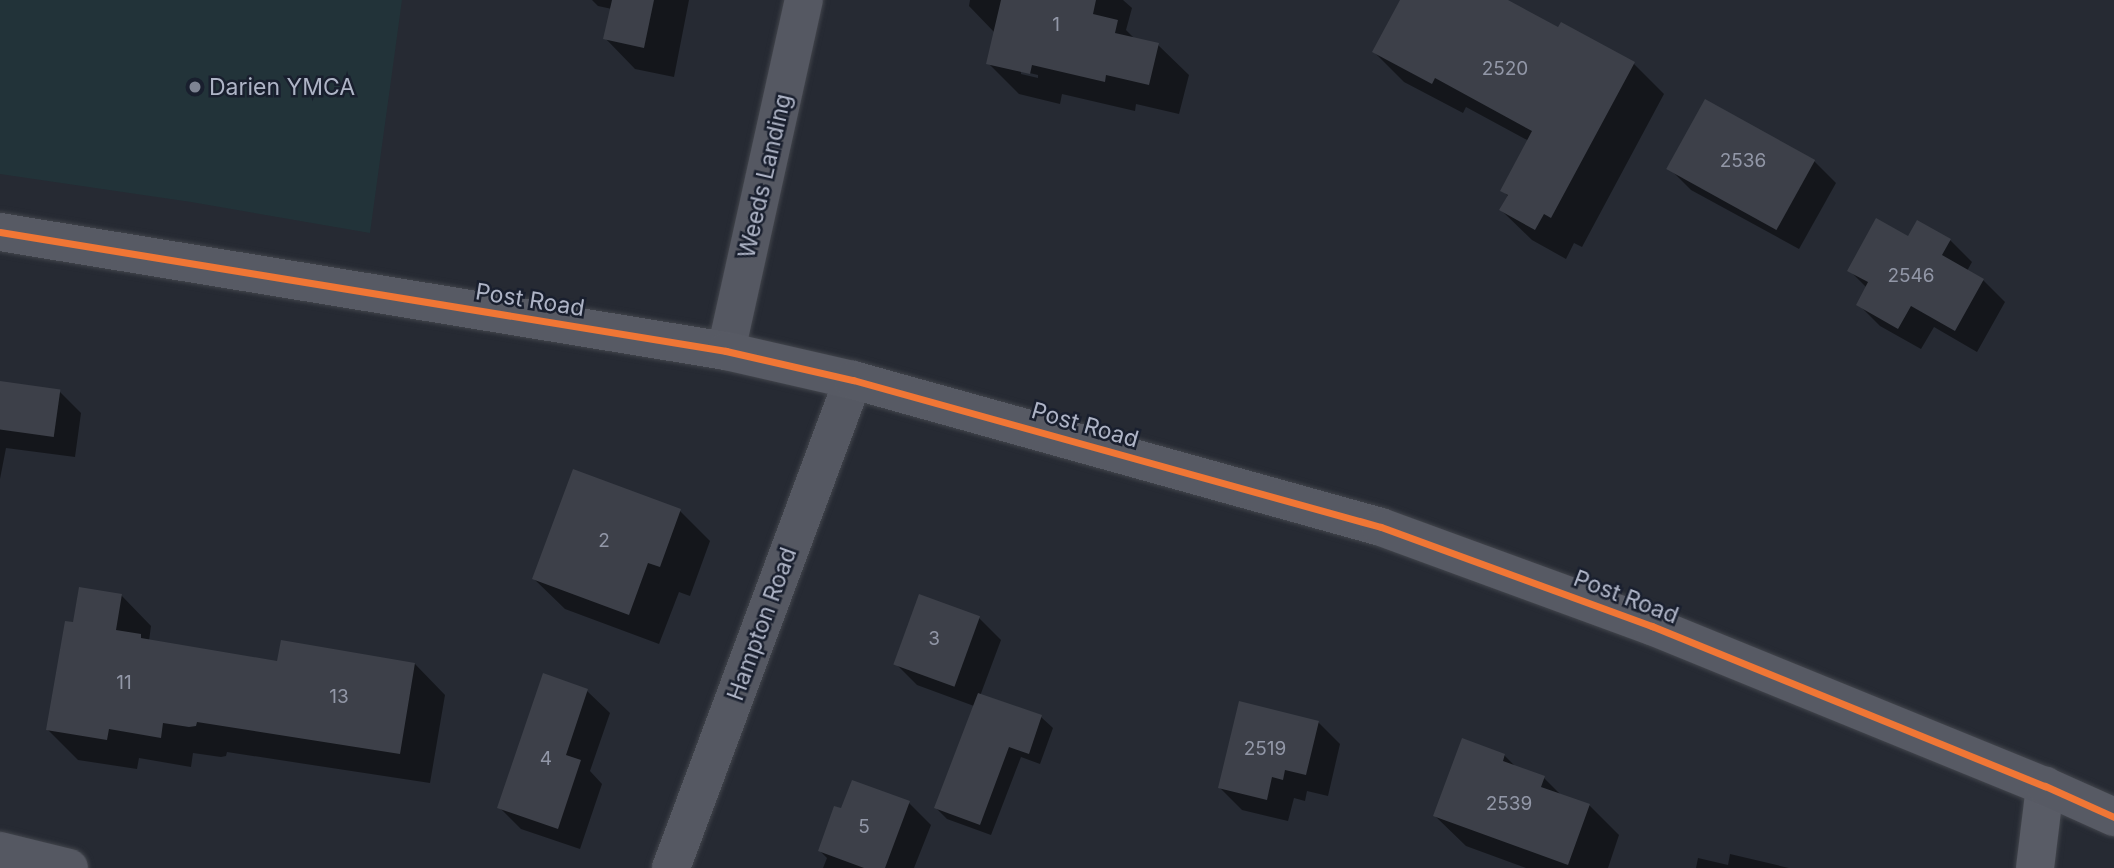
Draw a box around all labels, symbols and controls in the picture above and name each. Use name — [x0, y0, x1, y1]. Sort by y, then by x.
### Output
house number: 1 — [1052, 14, 1060, 36]
house number: 2520 — [1482, 58, 1528, 80]
place label: Darien YMCA — [209, 73, 355, 101]
marker: Darien YMCA — [187, 79, 203, 95]
street label: Weeds Landing — [733, 91, 797, 261]
house number: 2536 — [1720, 150, 1766, 172]
house number: 2546 — [1887, 265, 1935, 287]
street label: Post Road — [474, 278, 586, 322]
street label: Post Road — [1028, 397, 1142, 453]
house number: 2 — [598, 530, 610, 552]
street label: Hampton Road — [722, 544, 802, 704]
street label: Post Road — [1570, 564, 1682, 630]
house number: 3 — [928, 628, 940, 650]
house number: 11 — [116, 672, 132, 694]
house number: 13 — [329, 686, 349, 708]
house number: 2519 — [1244, 738, 1286, 760]
house number: 4 — [540, 748, 552, 770]
house number: 2539 — [1486, 793, 1532, 815]
house number: 5 — [858, 816, 870, 838]

